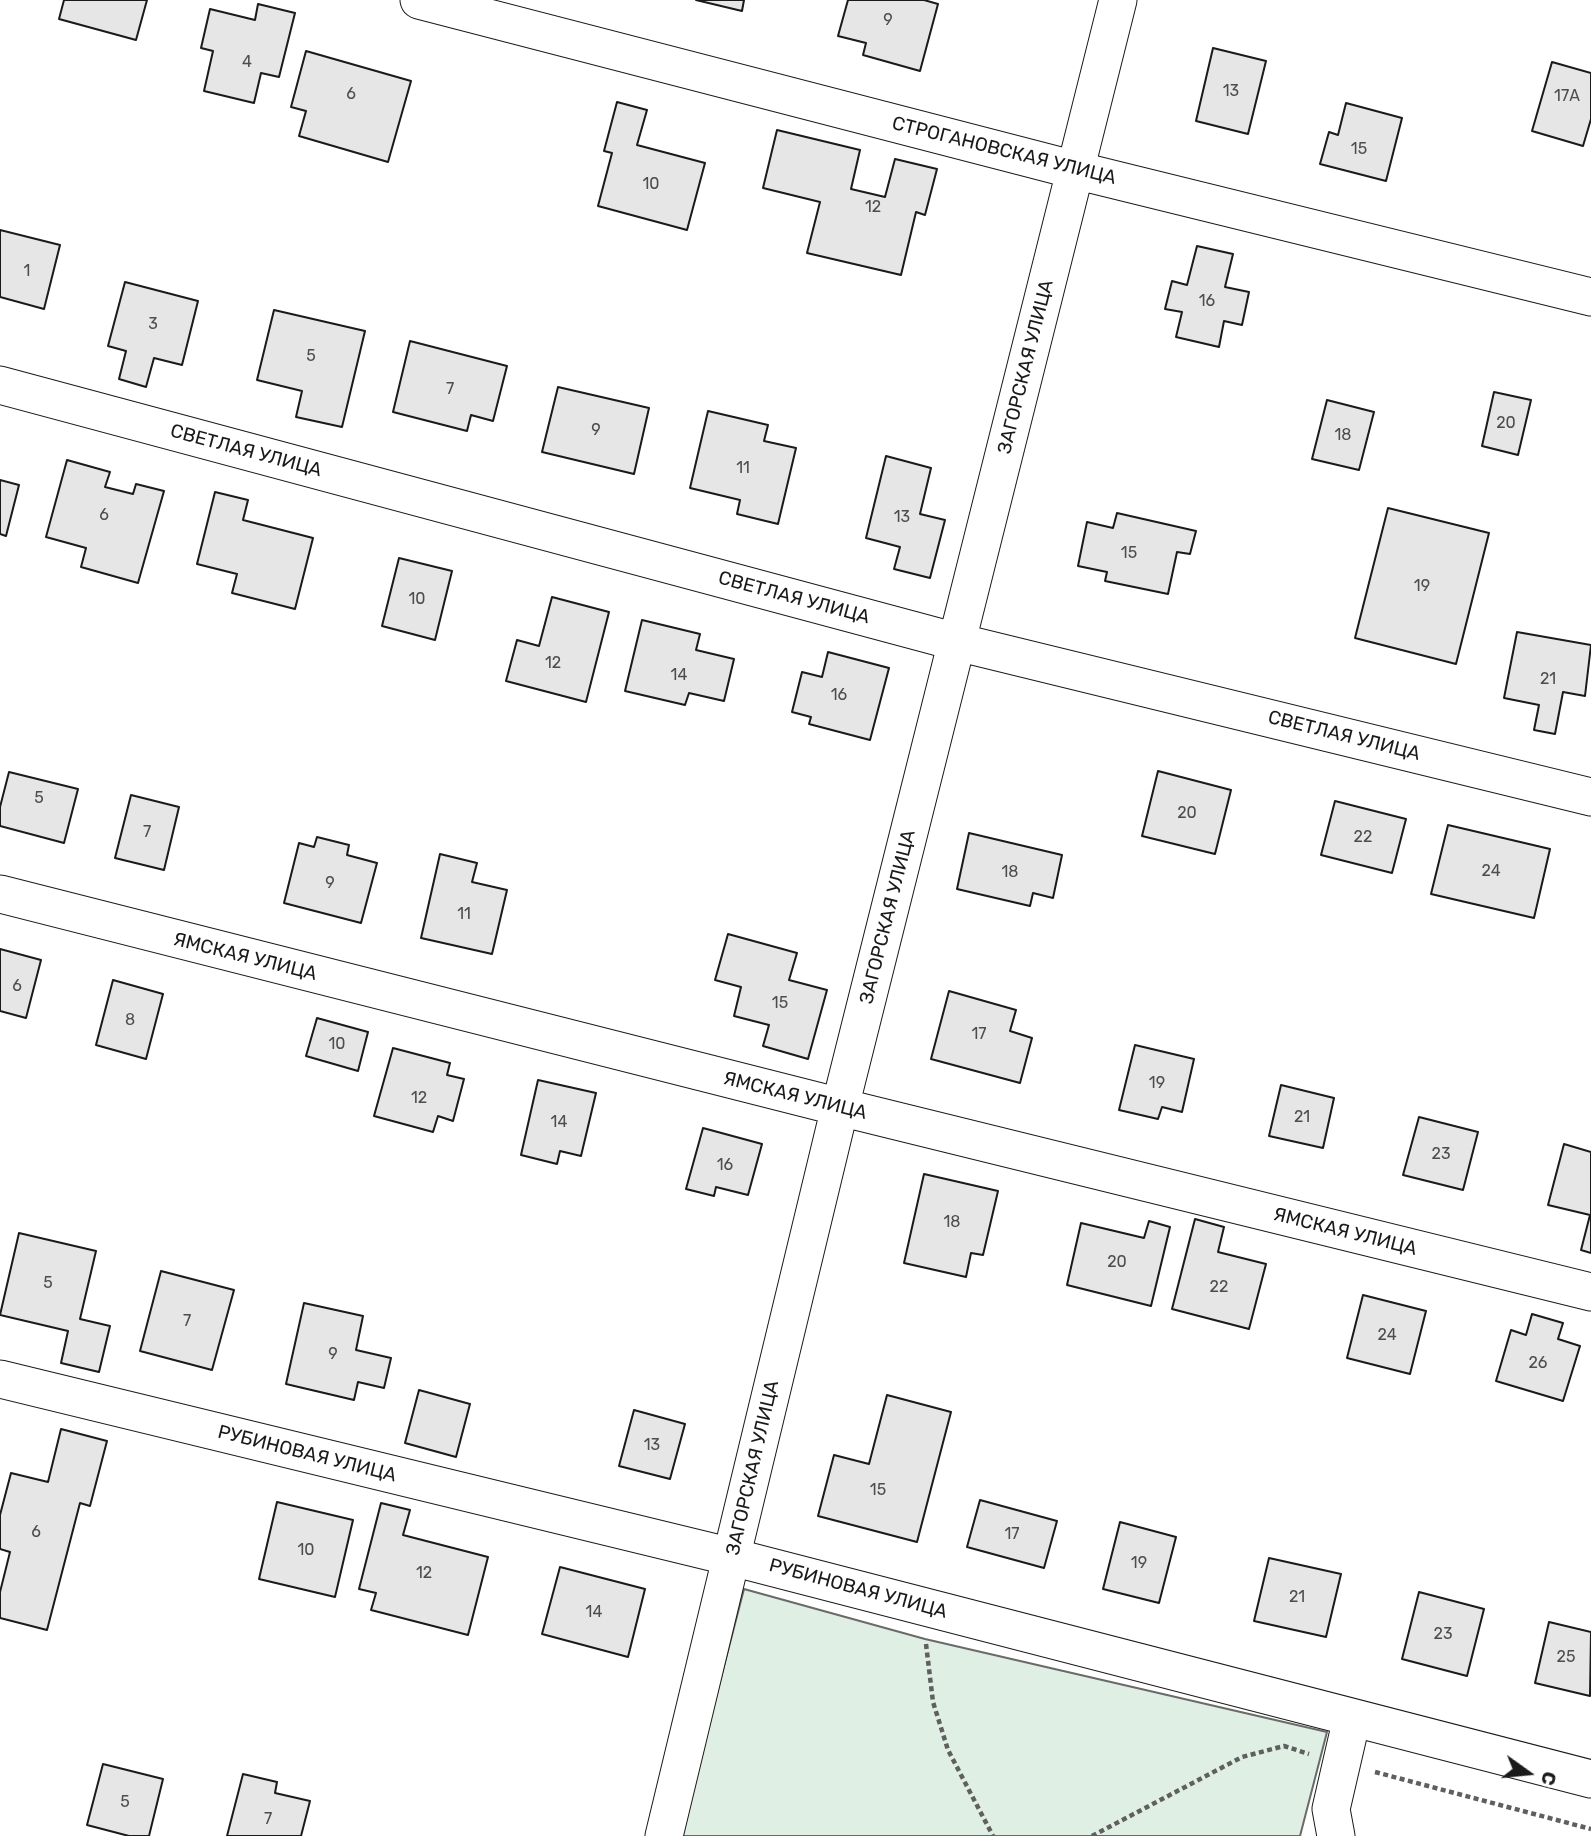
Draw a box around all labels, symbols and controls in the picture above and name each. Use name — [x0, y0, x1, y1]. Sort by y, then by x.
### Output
house number: 9 — [883, 10, 893, 30]
house number: 4 — [242, 52, 252, 72]
house number: 13 — [1223, 81, 1239, 101]
house number: 6 — [346, 84, 356, 104]
house number: 17А — [1554, 86, 1580, 106]
street label: СТРОГАНОВСКАЯ УЛИЦА — [890, 112, 1118, 190]
house number: 15 — [1351, 139, 1367, 159]
house number: 10 — [642, 174, 660, 194]
house number: 12 — [865, 197, 881, 217]
house number: 1 — [24, 261, 30, 281]
street label: ЗАГОРСКАЯ УЛИЦА — [993, 278, 1059, 456]
house number: 16 — [1199, 291, 1215, 311]
house number: 3 — [148, 314, 158, 334]
house number: 5 — [306, 346, 316, 366]
house number: 7 — [446, 379, 454, 399]
house number: 20 — [1496, 413, 1516, 433]
street label: СВЕТЛАЯ УЛИЦА — [168, 420, 324, 482]
house number: 9 — [591, 420, 601, 440]
house number: 18 — [1334, 425, 1352, 445]
house number: 11 — [736, 458, 750, 478]
house number: 6 — [99, 505, 109, 525]
house number: 13 — [894, 507, 910, 527]
house number: 15 — [1121, 543, 1137, 563]
street label: СВЕТЛАЯ УЛИЦА — [716, 567, 872, 629]
house number: 19 — [1414, 576, 1430, 596]
house number: 10 — [408, 589, 426, 609]
house number: 12 — [545, 653, 561, 673]
house number: 14 — [671, 665, 687, 685]
house number: 21 — [1540, 669, 1556, 689]
house number: 16 — [831, 685, 847, 705]
street label: СВЕТЛАЯ УЛИЦА — [1266, 706, 1422, 766]
house number: 5 — [34, 788, 44, 808]
house number: 20 — [1177, 803, 1197, 823]
house number: 7 — [143, 822, 151, 842]
house number: 22 — [1354, 827, 1372, 847]
street label: ЗАГОРСКАЯ УЛИЦА — [855, 828, 921, 1006]
house number: 24 — [1481, 861, 1501, 881]
house number: 18 — [1001, 862, 1019, 882]
house number: 9 — [325, 873, 335, 893]
house number: 11 — [457, 904, 471, 924]
street label: ЯМСКАЯ УЛИЦА — [171, 928, 319, 986]
house number: 6 — [12, 976, 22, 996]
house number: 15 — [772, 993, 788, 1013]
house number: 8 — [125, 1010, 135, 1030]
house number: 17 — [971, 1024, 987, 1044]
house number: 10 — [328, 1034, 346, 1054]
street label: ЯМСКАЯ УЛИЦА — [721, 1067, 869, 1125]
house number: 19 — [1149, 1073, 1165, 1093]
house number: 12 — [411, 1088, 427, 1108]
house number: 21 — [1294, 1107, 1310, 1127]
house number: 14 — [551, 1112, 567, 1132]
house number: 23 — [1431, 1144, 1451, 1164]
house number: 16 — [717, 1155, 733, 1175]
street label: ЯМСКАЯ УЛИЦА — [1271, 1203, 1419, 1261]
house number: 18 — [943, 1212, 961, 1232]
house number: 20 — [1107, 1252, 1127, 1272]
house number: 5 — [43, 1273, 53, 1293]
house number: 22 — [1210, 1277, 1228, 1297]
house number: 7 — [183, 1311, 191, 1331]
house number: 24 — [1377, 1325, 1397, 1345]
house number: 9 — [328, 1344, 338, 1364]
house number: 26 — [1528, 1353, 1548, 1373]
street label: ЗАГОРСКАЯ УЛИЦА — [722, 1378, 784, 1558]
street label: РУБИНОВАЯ УЛИЦА — [215, 1421, 399, 1487]
house number: 13 — [644, 1435, 660, 1455]
house number: 15 — [870, 1480, 886, 1500]
house number: 6 — [31, 1522, 41, 1542]
house number: 17 — [1004, 1524, 1020, 1544]
house number: 10 — [297, 1540, 315, 1560]
house number: 19 — [1131, 1553, 1147, 1573]
street label: РУБИНОВАЯ УЛИЦА — [766, 1554, 950, 1624]
house number: 12 — [416, 1563, 432, 1583]
house number: 21 — [1289, 1587, 1305, 1607]
house number: 14 — [586, 1602, 602, 1622]
house number: 23 — [1433, 1624, 1453, 1644]
house number: 25 — [1557, 1647, 1575, 1667]
north arrow — [1493, 1738, 1563, 1808]
text: С — [1536, 1769, 1562, 1788]
house number: 5 — [120, 1792, 130, 1812]
house number: 7 — [264, 1809, 272, 1829]

